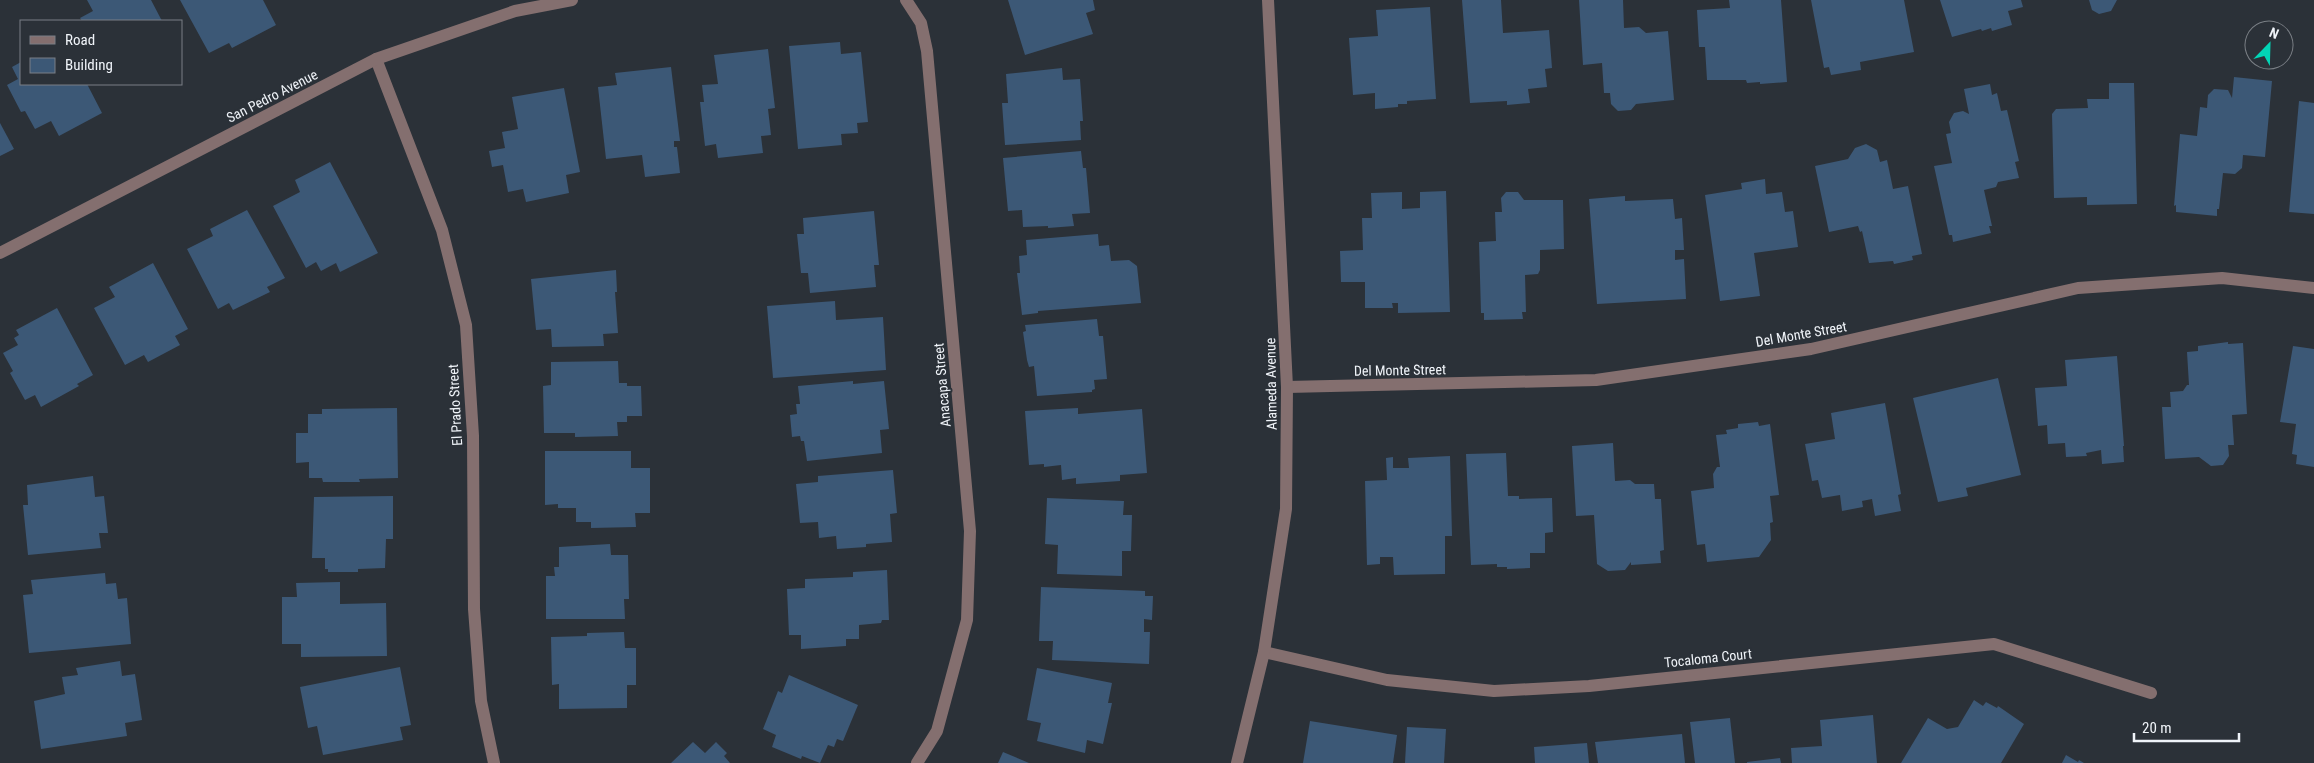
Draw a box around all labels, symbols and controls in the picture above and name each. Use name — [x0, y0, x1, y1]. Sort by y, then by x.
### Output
legend — [20, 20, 182, 85]
north arrow — [2244, 20, 2294, 70]
text: N — [2267, 24, 2281, 42]
text: Road — [65, 31, 95, 49]
text: Building — [65, 56, 113, 74]
street label: San Pedro Avenue — [224, 66, 320, 126]
street label: Del Monte Street — [1754, 318, 1848, 350]
street label: Alameda Avenue — [1262, 337, 1280, 430]
street label: Anacapa Street — [930, 342, 954, 428]
street label: Del Monte Street — [1354, 361, 1446, 379]
street label: El Prado Street — [445, 364, 465, 446]
street label: Tocaloma Court — [1663, 645, 1753, 671]
scale bar — [2134, 710, 2239, 742]
text: 20 m — [2142, 719, 2172, 737]

